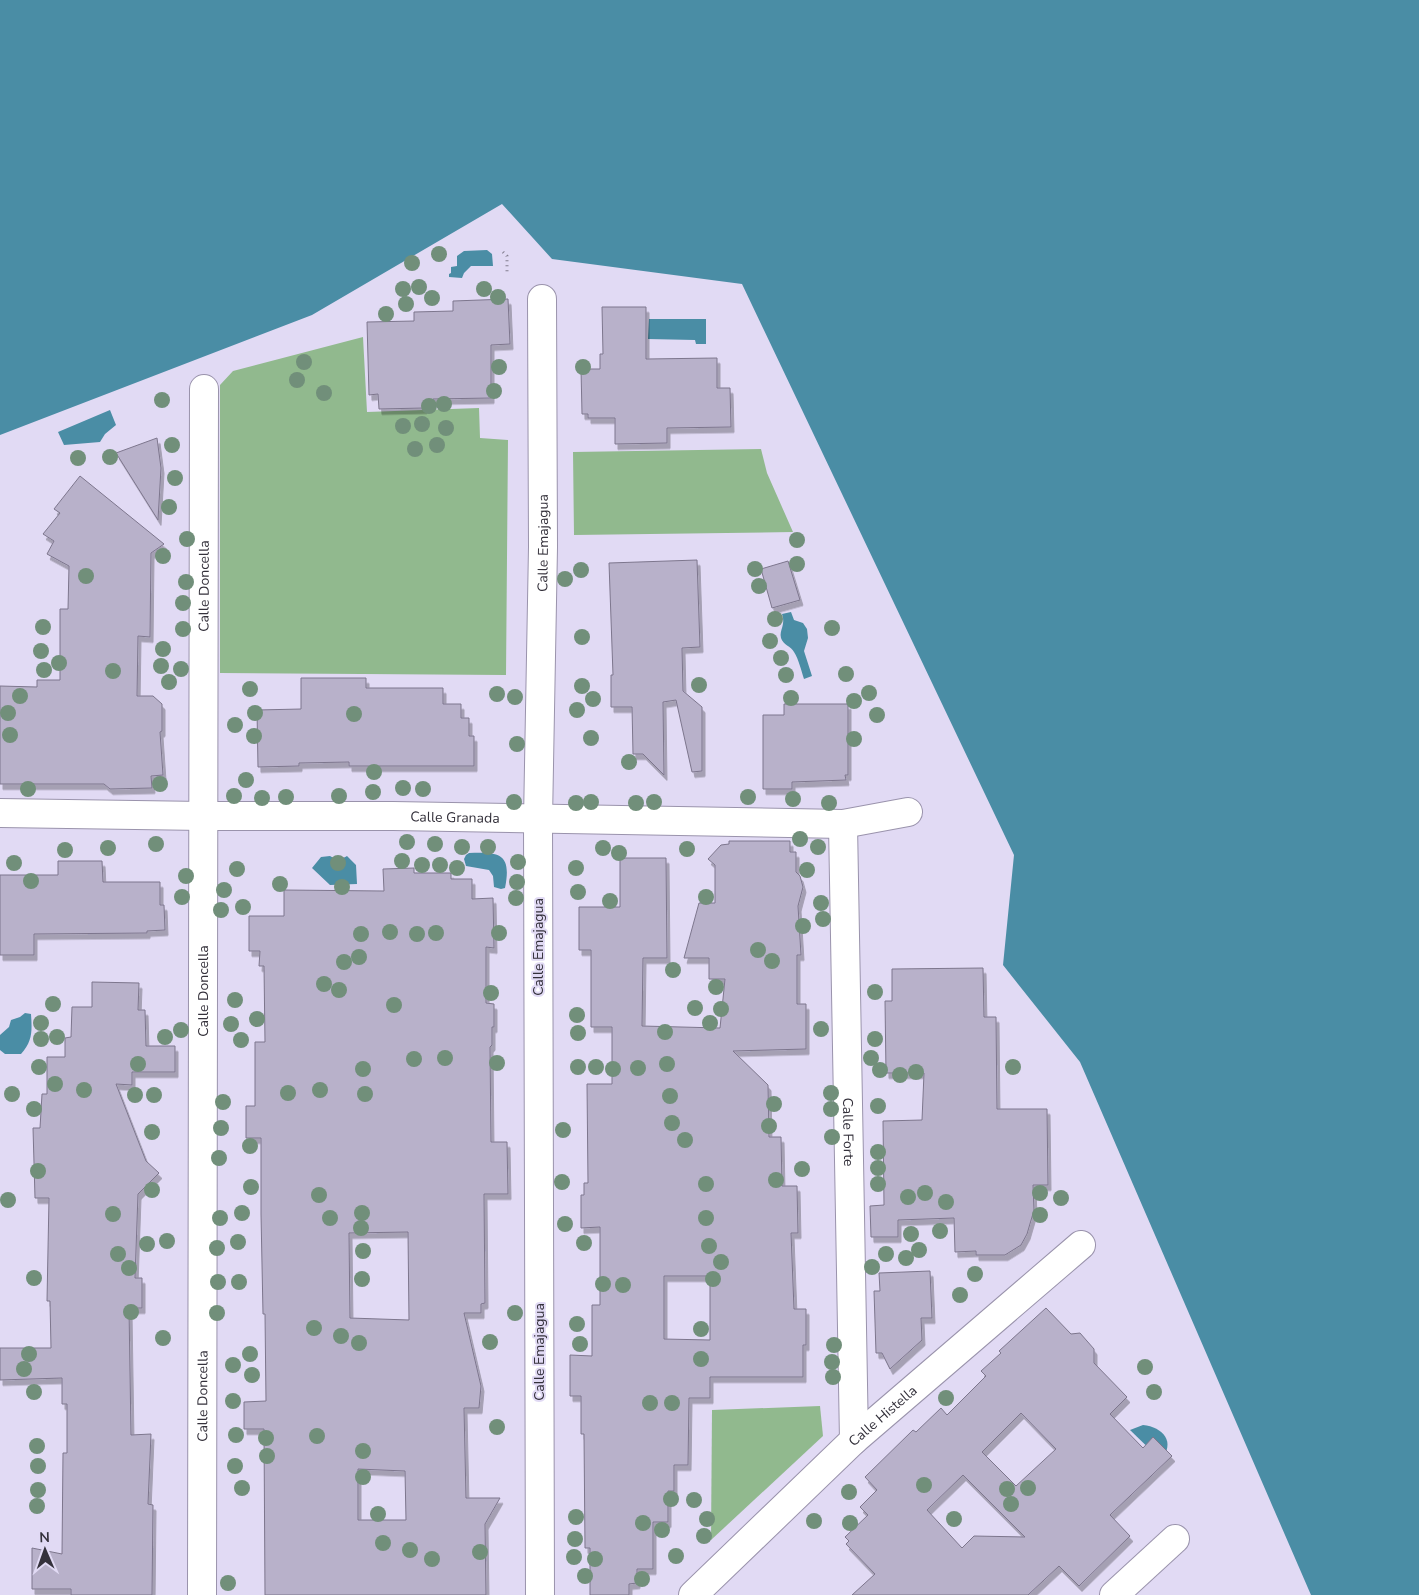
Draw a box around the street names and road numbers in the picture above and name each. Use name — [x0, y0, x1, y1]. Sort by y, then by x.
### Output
street label: Calle Emajagua — [533, 494, 553, 592]
street label: Calle Doncella — [195, 540, 214, 632]
street label: Calle Granada — [410, 807, 500, 828]
street label: Calle Emajagua — [529, 898, 548, 996]
street label: Calle Doncella — [194, 945, 213, 1037]
street label: Calle Forte — [838, 1097, 858, 1167]
street label: Calle Emajagua — [530, 1303, 549, 1401]
street label: Calle Doncella — [193, 1350, 212, 1442]
street label: Calle Histella — [844, 1381, 921, 1450]

